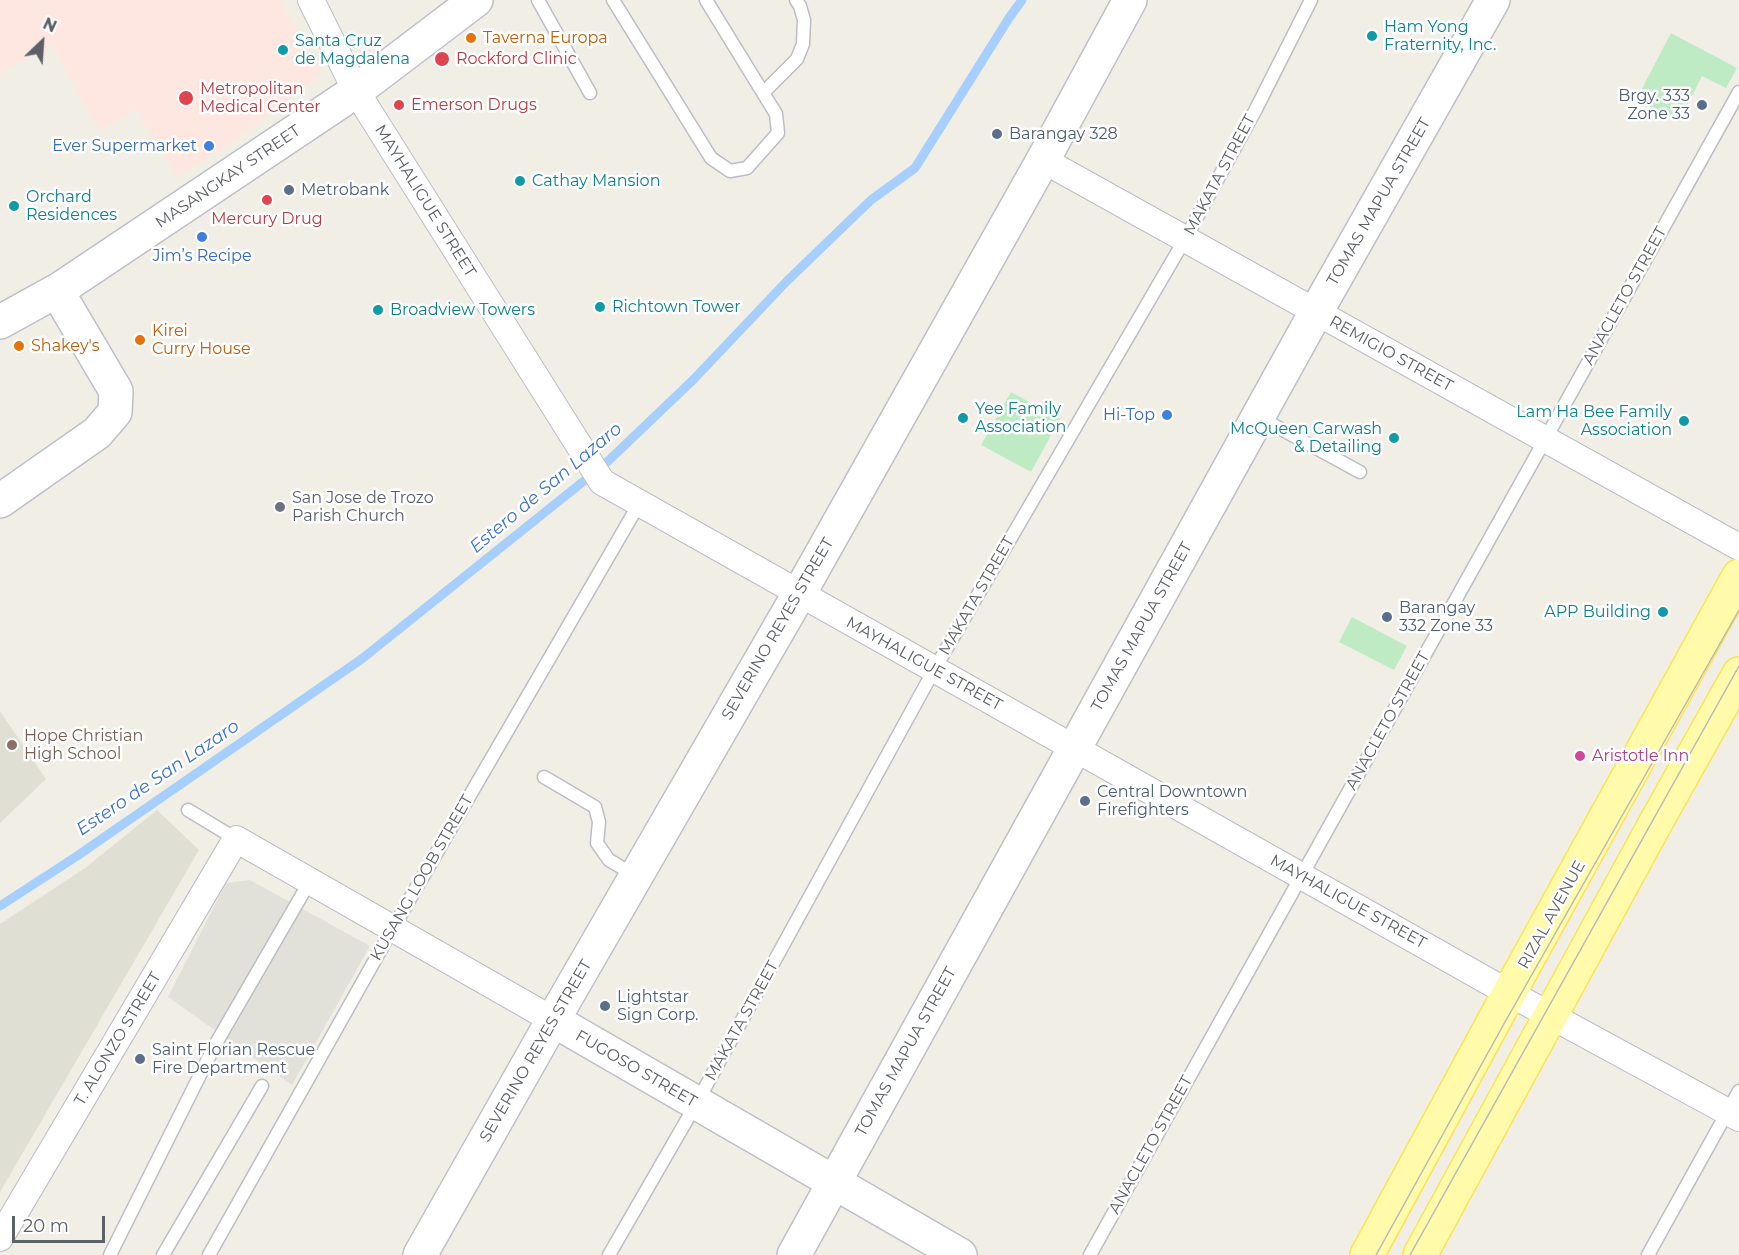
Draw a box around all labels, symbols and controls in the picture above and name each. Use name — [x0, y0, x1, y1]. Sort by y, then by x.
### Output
north arrow — [12, 12, 72, 72]
text: N — [40, 14, 60, 37]
place label: Ham Yong Fraternity, Inc. — [1384, 17, 1496, 55]
place label: Taverna Europa — [483, 28, 608, 48]
marker: Ham Yong Fraternity, Inc. — [1365, 29, 1379, 43]
place label: Santa Cruz de Magdalena — [295, 31, 410, 69]
marker: Taverna Europa — [464, 31, 478, 45]
marker: Santa Cruz de Magdalena — [276, 43, 290, 57]
place label: Rockford Clinic — [456, 49, 577, 69]
marker: Rockford Clinic — [433, 50, 451, 68]
place label: Metropolitan Medical Center — [200, 79, 321, 117]
place label: Brgy. 333 Zone 33 — [1618, 86, 1690, 124]
marker: Metropolitan Medical Center — [177, 89, 195, 107]
place label: Emerson Drugs — [411, 95, 537, 115]
marker: Emerson Drugs — [392, 98, 406, 112]
marker: Brgy. 333 Zone 33 — [1695, 98, 1709, 112]
street label: MAKATA STREET — [1180, 111, 1260, 239]
street label: TOMAS MAPUA STREET — [1323, 115, 1435, 289]
street label: MASANGKAY STREET — [152, 121, 304, 233]
street label: MAYHALIGUE STREET — [370, 121, 480, 281]
place label: Barangay 328 — [1009, 124, 1118, 144]
marker: Barangay 328 — [990, 127, 1004, 141]
place label: Ever Supermarket — [52, 136, 197, 156]
marker: Ever Supermarket — [202, 139, 216, 153]
place label: Cathay Mansion — [532, 171, 660, 191]
marker: Cathay Mansion — [513, 174, 527, 188]
place label: Metrobank — [301, 180, 389, 200]
marker: Metrobank — [282, 183, 296, 197]
place label: Orchard Residences — [26, 187, 117, 225]
marker: Mercury Drug — [260, 193, 274, 207]
marker: Orchard Residences — [7, 199, 21, 213]
place label: Mercury Drug — [211, 209, 323, 229]
street label: ANACLETO STREET — [1579, 224, 1671, 368]
marker: Jim’s Recipe — [195, 230, 209, 244]
place label: Jim’s Recipe — [152, 246, 252, 266]
place label: Richtown Tower — [612, 297, 741, 317]
place label: Broadview Towers — [390, 300, 535, 320]
marker: Richtown Tower — [593, 300, 607, 314]
marker: Broadview Towers — [371, 303, 385, 317]
street label: REMIGIO STREET — [1326, 312, 1456, 396]
place label: Kirei Curry House — [152, 321, 251, 359]
marker: Kirei Curry House — [133, 333, 147, 347]
place label: Shakey's — [31, 336, 100, 356]
marker: Shakey's — [12, 339, 26, 353]
place label: Yee Family Association — [975, 399, 1066, 437]
place label: Lam Ha Bee Family Association — [1516, 402, 1672, 440]
place label: Hi-Top — [1103, 405, 1155, 425]
marker: Hi-Top — [1160, 408, 1174, 422]
marker: Yee Family Association — [956, 411, 970, 425]
marker: Lam Ha Bee Family Association — [1677, 414, 1691, 428]
water label: Estero de San Lazaro — [466, 418, 626, 558]
place label: McQueen Carwash & Detailing — [1230, 419, 1382, 457]
marker: McQueen Carwash & Detailing — [1387, 431, 1401, 445]
place label: San Jose de Trozo Parish Church — [292, 488, 434, 526]
marker: San Jose de Trozo Parish Church — [273, 500, 287, 514]
street label: MAKATA STREET — [935, 533, 1019, 659]
street label: SEVERINO REYES STREET — [718, 535, 838, 723]
street label: TOMAS MAPUA STREET — [1087, 539, 1197, 715]
place label: Barangay 332 Zone 33 — [1399, 598, 1493, 636]
place label: APP Building — [1544, 602, 1651, 622]
marker: APP Building — [1656, 605, 1670, 619]
marker: Barangay 332 Zone 33 — [1380, 610, 1394, 624]
street label: MAYHALIGUE STREET — [843, 613, 1005, 715]
street label: ANACLETO STREET — [1342, 649, 1434, 793]
water label: Estero de San Lazaro — [73, 715, 243, 841]
place label: Hope Christian High School — [24, 726, 143, 764]
marker: Hope Christian High School — [5, 738, 19, 752]
place label: Aristotle Inn — [1592, 746, 1689, 766]
marker: Aristotle Inn — [1573, 749, 1587, 763]
place label: Central Downtown Firefighters — [1097, 782, 1247, 820]
street label: KUSANG LOOB STREET — [367, 792, 477, 964]
marker: Central Downtown Firefighters — [1078, 794, 1092, 808]
street label: MAYHALIGUE STREET — [1267, 851, 1429, 953]
street label: RIZAL AVENUE — [1514, 858, 1590, 972]
street label: SEVERINO REYES STREET — [476, 957, 596, 1145]
street label: MAKATA STREET — [701, 958, 783, 1084]
street label: TOMAS MAPUA STREET — [851, 964, 961, 1140]
street label: T. ALONZO STREET — [71, 969, 165, 1109]
place label: Lightstar Sign Corp. — [617, 987, 698, 1025]
marker: Lightstar Sign Corp. — [598, 999, 612, 1013]
street label: FUGOSO STREET — [572, 1026, 700, 1112]
place label: Saint Florian Rescue Fire Department — [152, 1040, 315, 1078]
marker: Saint Florian Rescue Fire Department — [133, 1052, 147, 1066]
street label: ANACLETO STREET — [1105, 1073, 1197, 1217]
scale bar — [15, 1204, 108, 1242]
text: 20 m — [23, 1215, 69, 1237]

